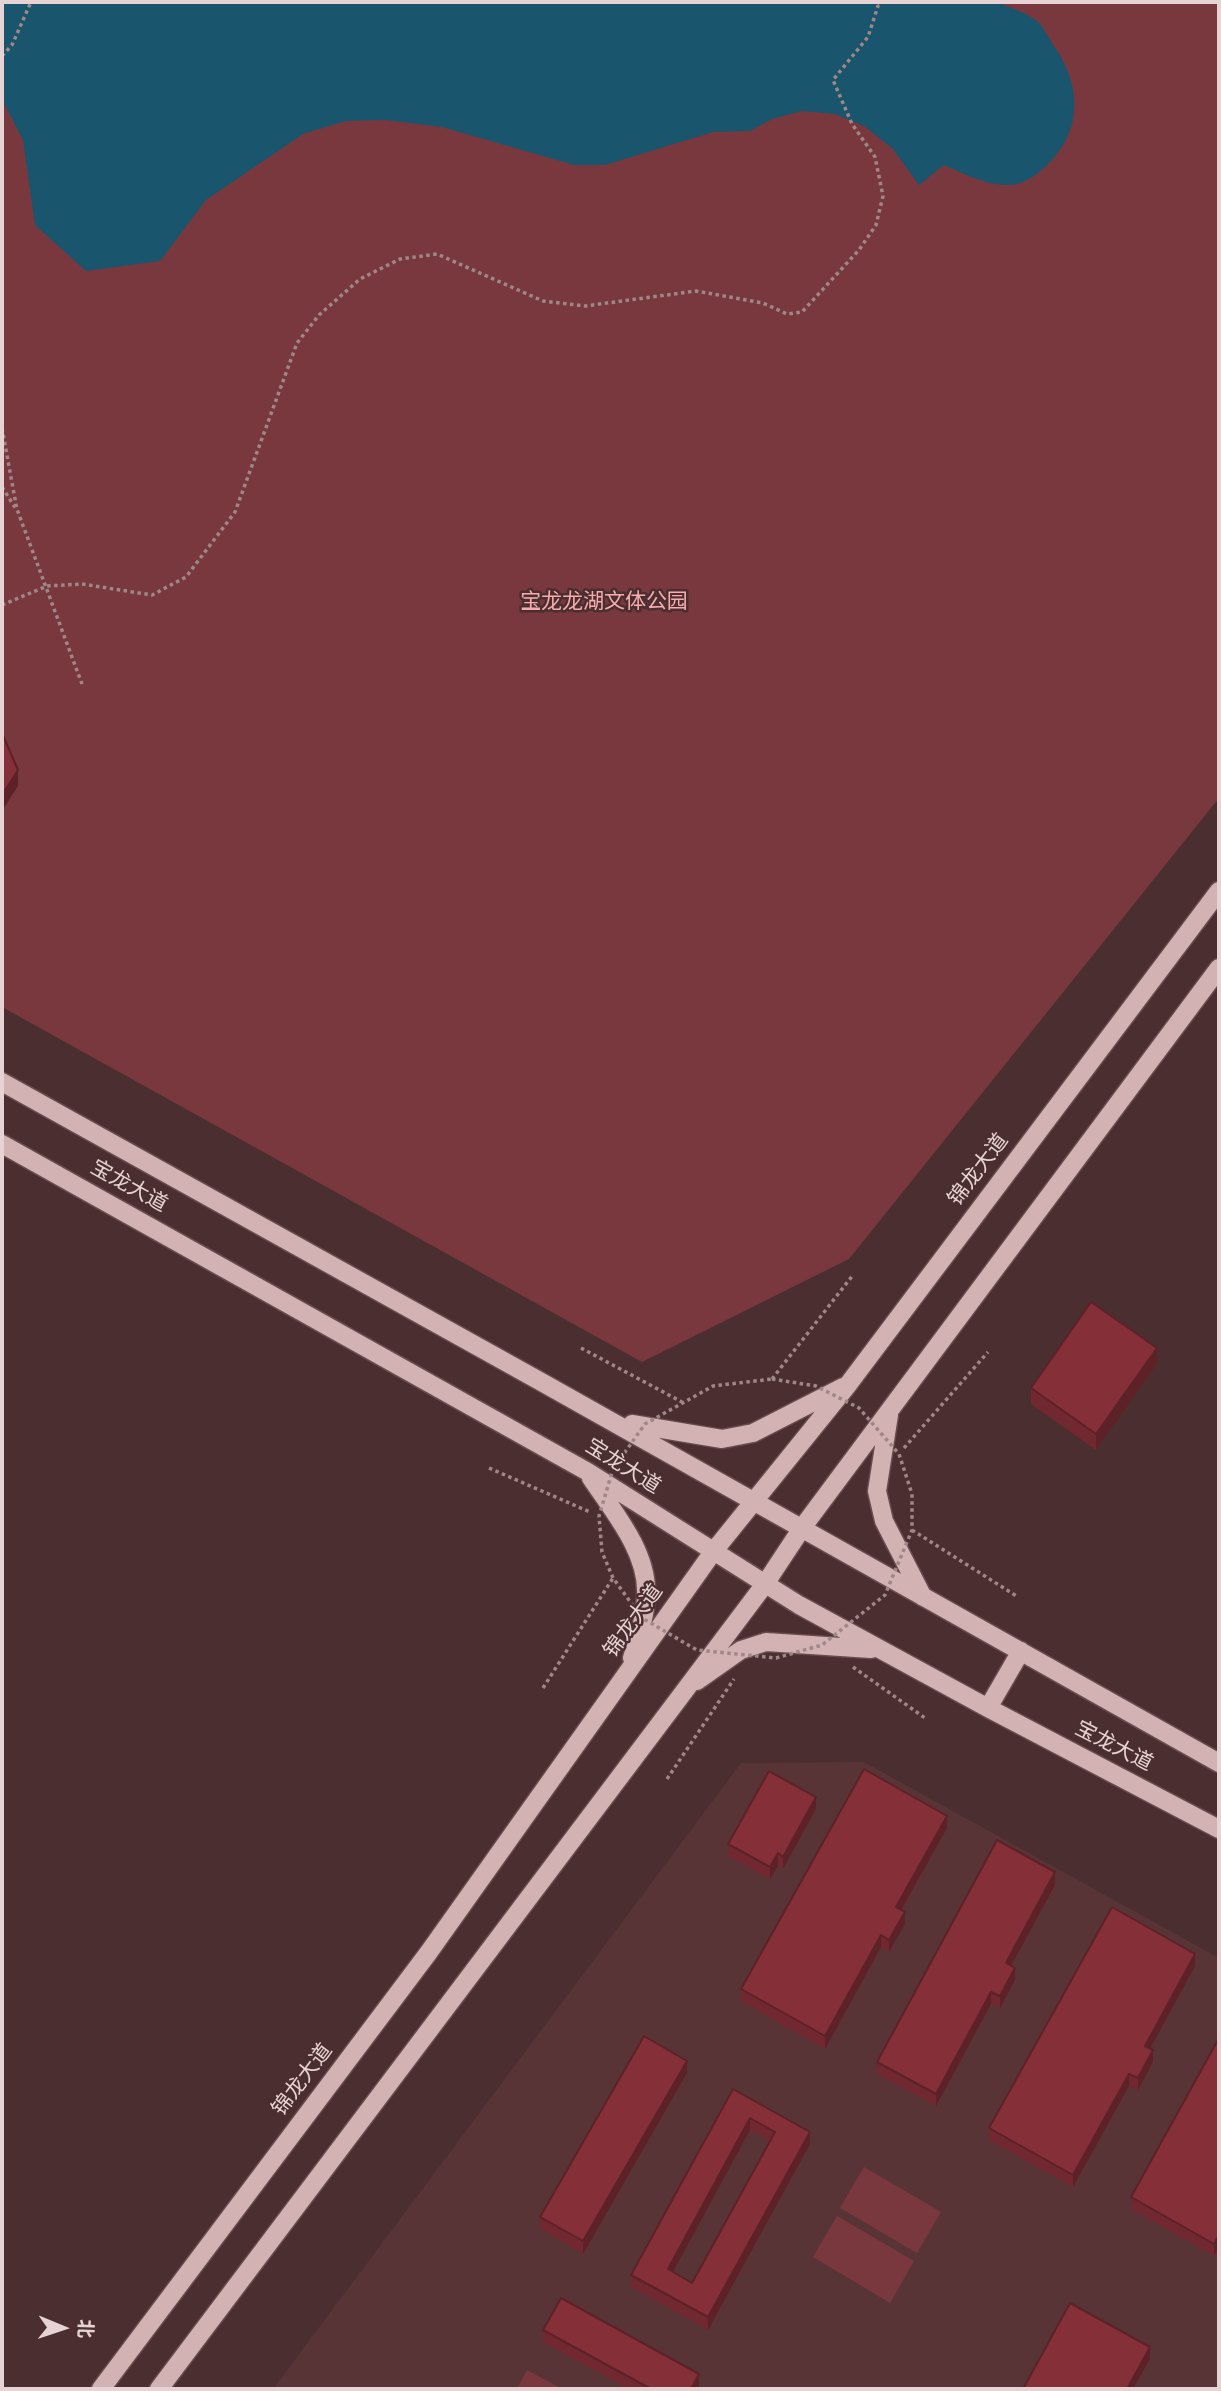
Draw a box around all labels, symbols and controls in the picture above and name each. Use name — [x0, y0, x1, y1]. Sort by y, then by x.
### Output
park label: 宝龙龙湖文体公园 — [520, 591, 688, 617]
street label: 锦龙大道 — [945, 1130, 1015, 1212]
street label: 宝龙大道 — [85, 1157, 171, 1219]
street label: 宝龙大道 — [580, 1435, 664, 1501]
street label: 锦龙大道 — [600, 1581, 670, 1663]
street label: 宝龙大道 — [1070, 1718, 1156, 1778]
street label: 锦龙大道 — [269, 2040, 339, 2122]
north arrow — [28, 2293, 98, 2363]
text: 北 — [72, 2319, 96, 2339]

